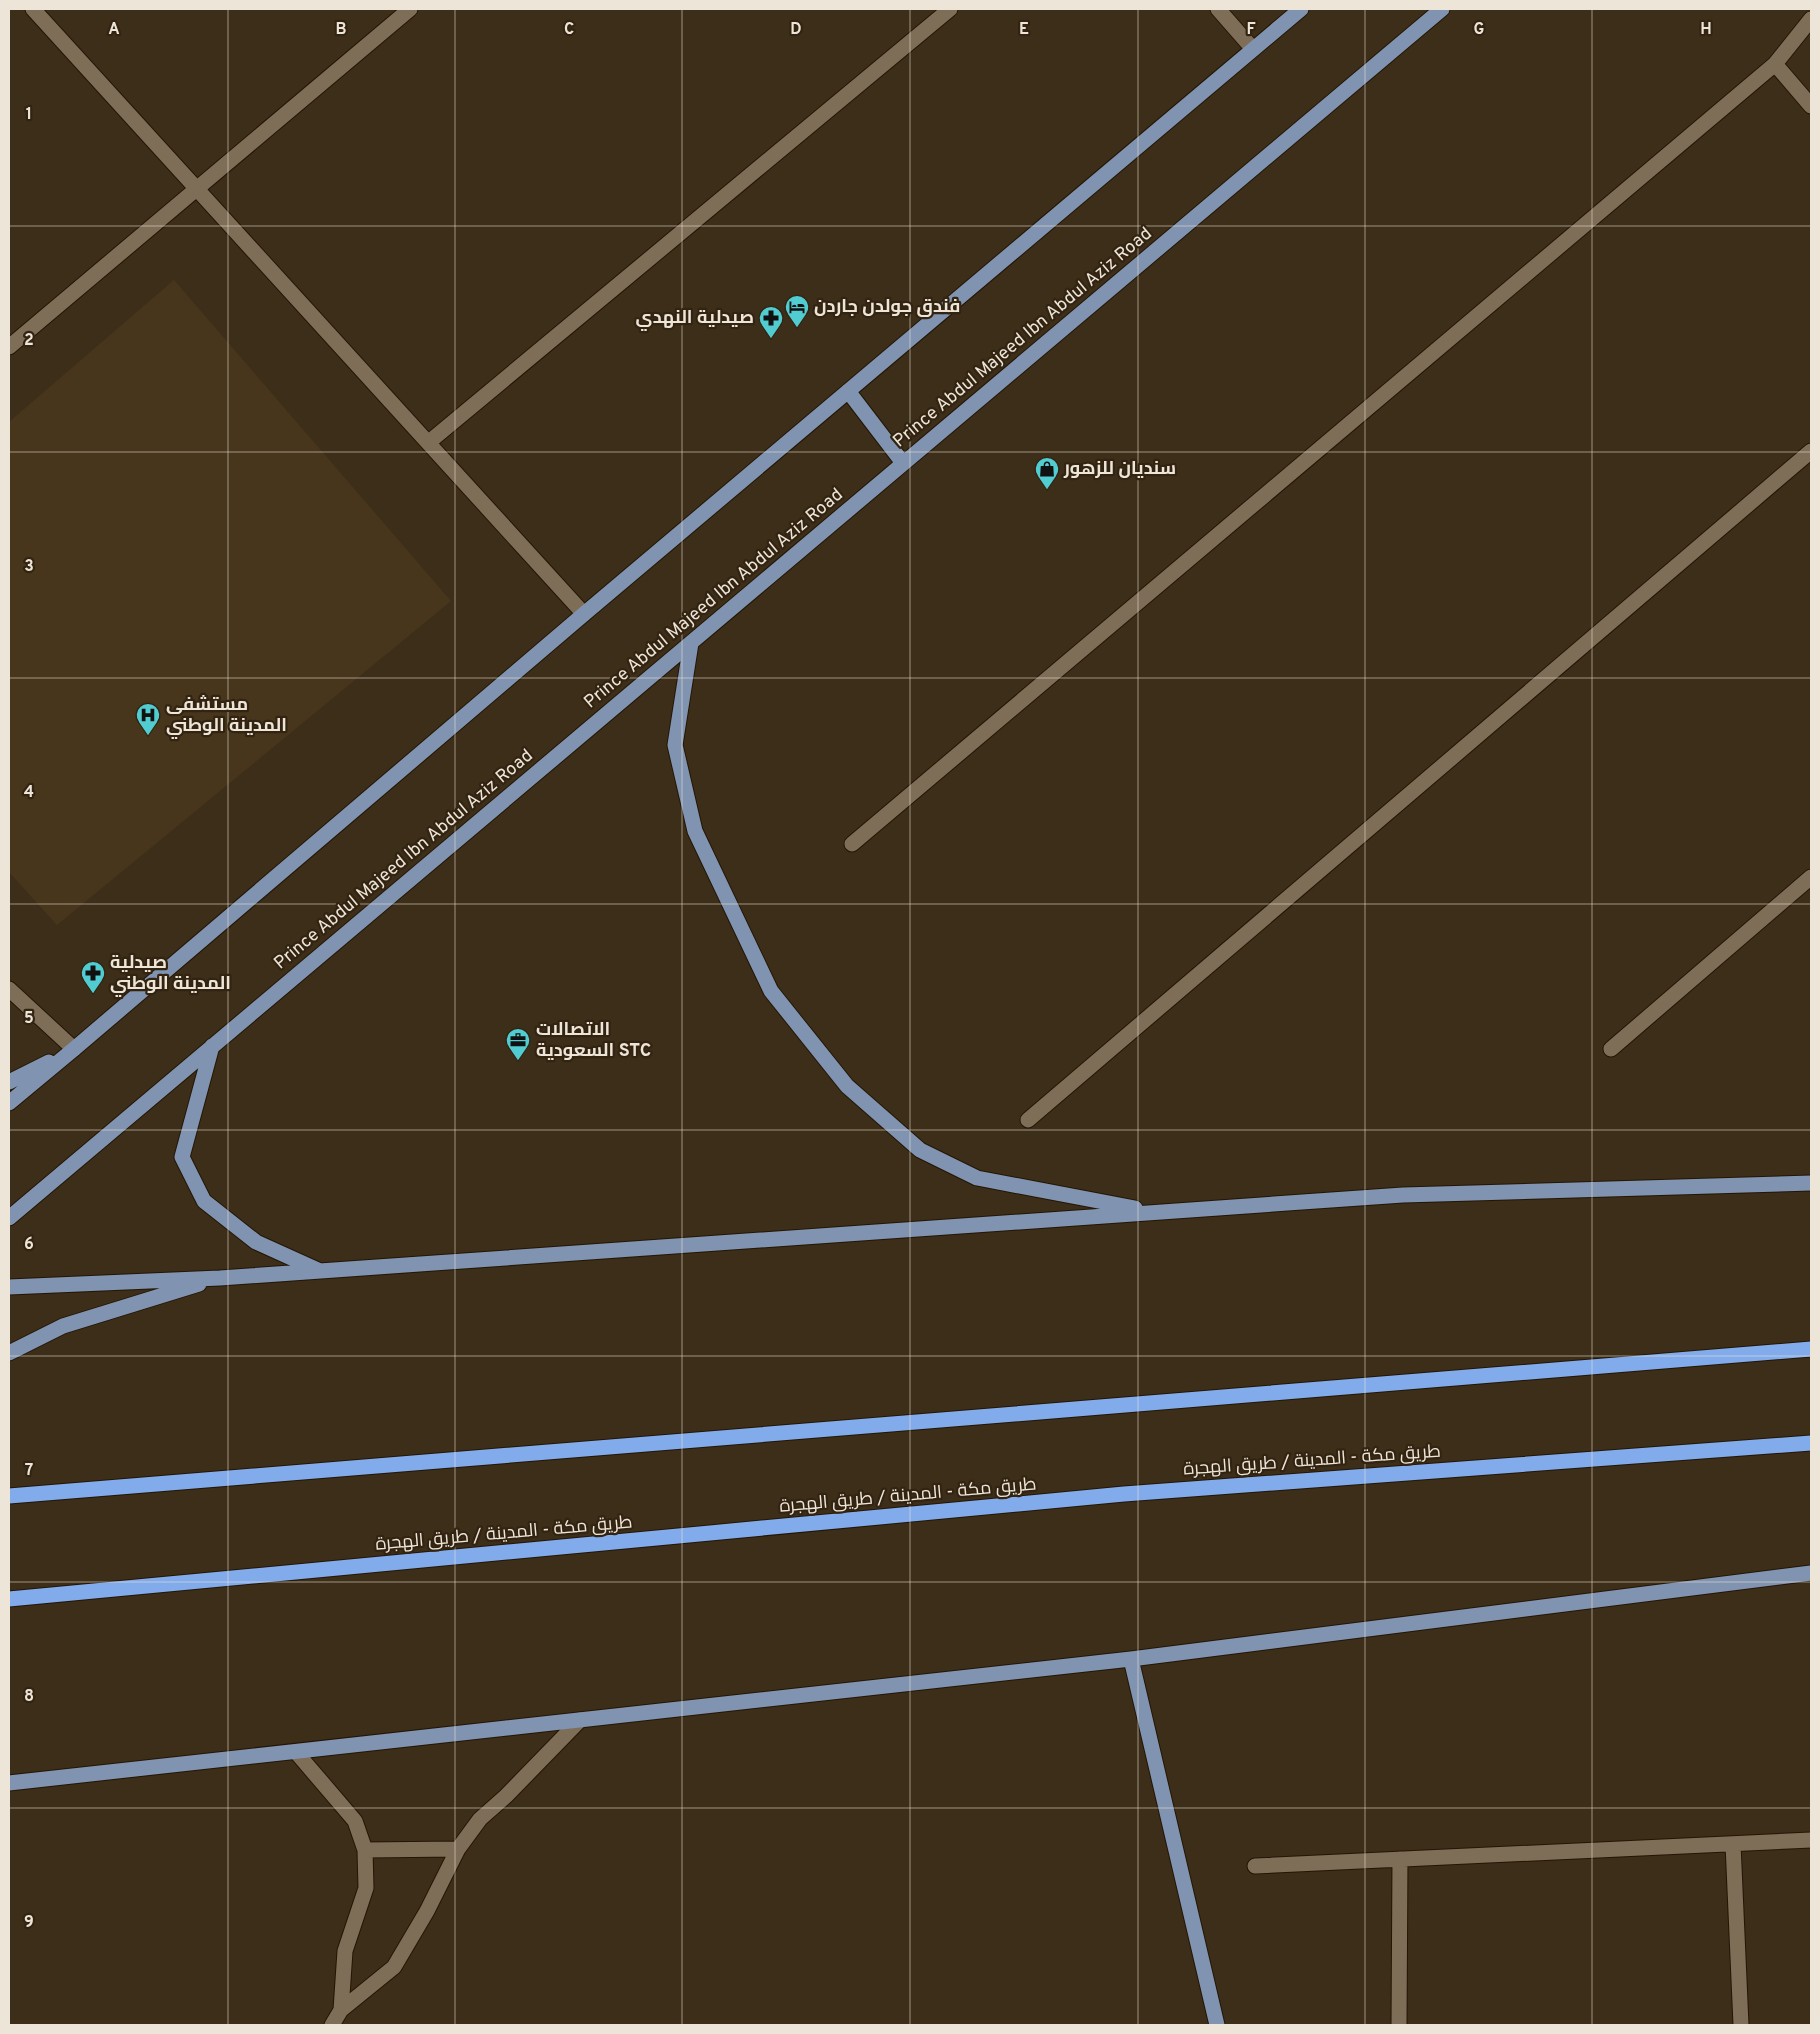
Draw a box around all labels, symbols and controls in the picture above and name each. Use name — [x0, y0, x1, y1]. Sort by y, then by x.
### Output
text: A — [108, 20, 120, 40]
text: B — [335, 20, 347, 40]
text: C — [564, 20, 574, 40]
text: D — [790, 20, 802, 40]
text: E — [1019, 20, 1029, 40]
text: F — [1246, 20, 1256, 40]
text: G — [1474, 20, 1484, 40]
text: H — [1700, 20, 1712, 40]
text: 1 — [26, 105, 32, 125]
street label: Prince Abdul Majeed Ibn Abdul Aziz Road — [889, 223, 1157, 453]
hotel icon: فندق جولدن جاردن — [784, 294, 810, 328]
place label: فندق جولدن جاردن — [814, 296, 960, 319]
pharmacy icon: صيدلية النهدي — [758, 305, 784, 339]
place label: صيدلية النهدي — [636, 307, 754, 331]
text: 2 — [24, 331, 34, 351]
shop icon: سنديان للزهور — [1034, 456, 1060, 490]
place label: سنديان للزهور — [1063, 458, 1176, 481]
street label: Prince Abdul Majeed Ibn Abdul Aziz Road — [580, 484, 848, 714]
text: 3 — [24, 557, 34, 577]
place label: مستشفى المدينة الوطني — [166, 694, 287, 740]
hospital icon: مستشفى المدينة الوطني — [135, 702, 161, 736]
street label: Prince Abdul Majeed Ibn Abdul Aziz Road — [270, 745, 538, 975]
text: 4 — [24, 783, 34, 803]
place label: صيدلية المدينة الوطني — [110, 952, 231, 998]
pharmacy icon: صيدلية المدينة الوطني — [80, 960, 106, 994]
text: 5 — [24, 1009, 34, 1029]
place label: الاتصالات السعودية STC — [536, 1019, 651, 1063]
office icon: الاتصالات السعودية STC — [505, 1027, 531, 1061]
text: 6 — [24, 1235, 34, 1255]
street label: طريق مكة - المدينة / طريق الهجرة — [1183, 1441, 1441, 1481]
text: 7 — [25, 1461, 33, 1481]
street label: طريق مكة - المدينة / طريق الهجرة — [779, 1473, 1037, 1519]
street label: طريق مكة - المدينة / طريق الهجرة — [375, 1511, 633, 1557]
text: 8 — [24, 1687, 34, 1707]
text: 9 — [24, 1913, 34, 1933]

